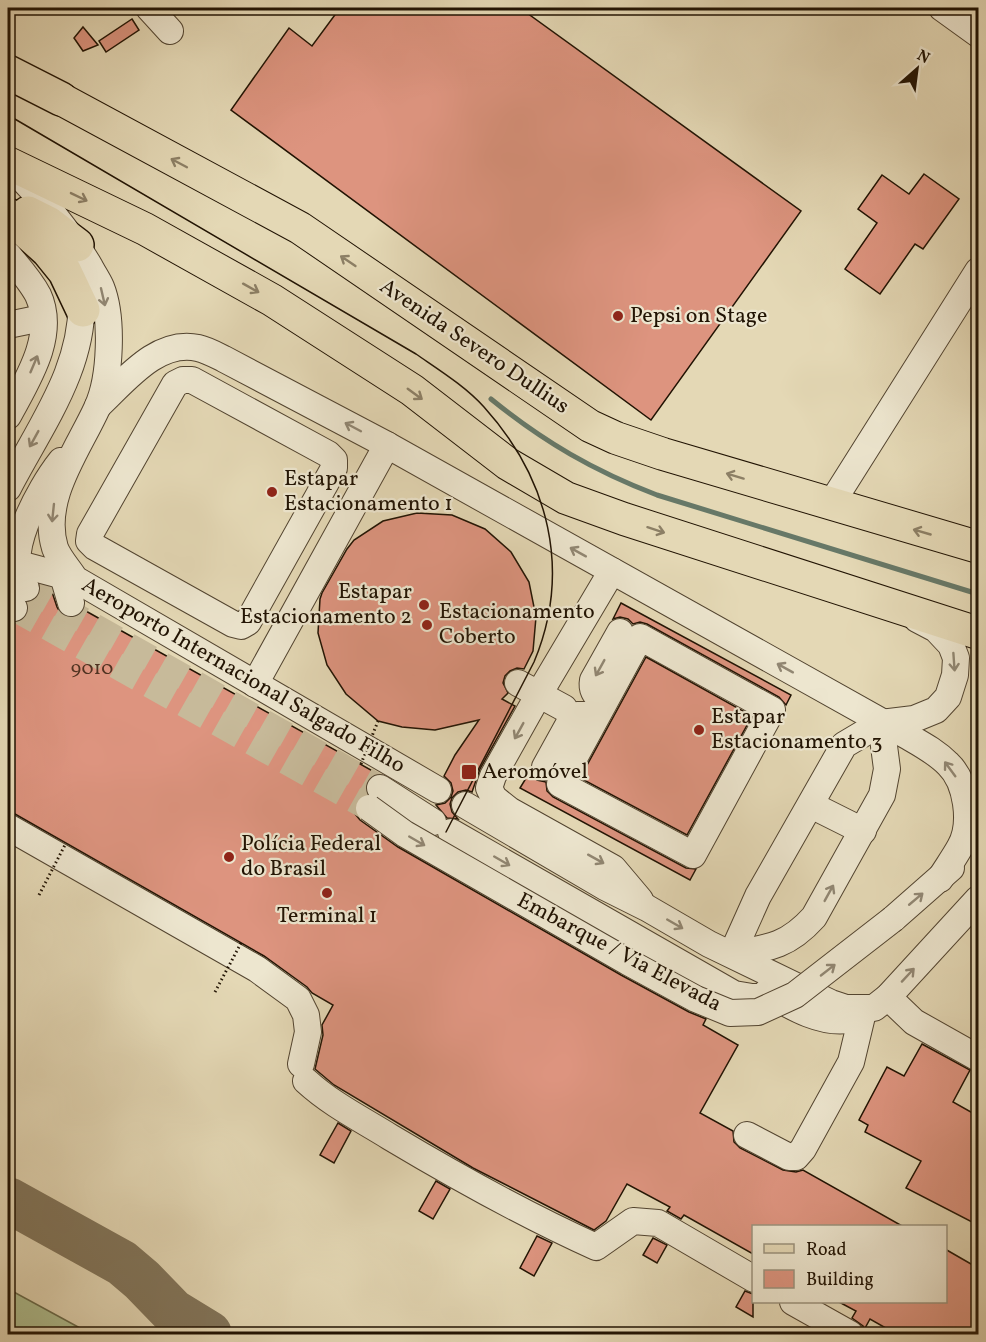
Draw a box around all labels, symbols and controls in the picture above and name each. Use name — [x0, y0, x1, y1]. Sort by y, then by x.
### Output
north arrow — [887, 39, 947, 99]
text: N — [913, 45, 934, 70]
one-way arrow — [171, 157, 189, 168]
one-way arrow — [70, 192, 88, 203]
one-way arrow — [340, 255, 357, 267]
street label: Avenida Severo Dullius — [373, 272, 575, 422]
one-way arrow — [242, 283, 260, 294]
one-way arrow — [98, 287, 110, 306]
place label: Pepsi on Stage — [630, 301, 768, 332]
marker: Pepsi on Stage — [611, 309, 625, 323]
one-way arrow — [29, 356, 40, 374]
one-way arrow — [407, 387, 423, 400]
one-way arrow — [345, 421, 362, 433]
one-way arrow — [28, 430, 40, 447]
place label: Estapar Estacionamento 1 — [284, 464, 453, 520]
one-way arrow — [726, 470, 745, 481]
marker: Estapar Estacionamento 1 — [265, 485, 279, 499]
one-way arrow — [47, 503, 58, 523]
one-way arrow — [646, 525, 665, 536]
one-way arrow — [913, 526, 932, 537]
one-way arrow — [570, 546, 587, 558]
street label: Aeroporto Internacional Salgado Filho — [75, 570, 411, 782]
place label: Estapar Estacionamento 2 — [240, 577, 412, 633]
place label: Estacionamento Coberto — [439, 597, 595, 653]
marker: Estapar Estacionamento 2 — [417, 598, 431, 612]
marker: Estacionamento Coberto — [420, 618, 434, 632]
one-way arrow — [949, 652, 960, 672]
house number: 9010 — [71, 655, 113, 683]
one-way arrow — [594, 658, 605, 676]
one-way arrow — [777, 662, 794, 674]
place label: Estapar Estacionamento 3 — [711, 702, 883, 758]
one-way arrow — [512, 722, 524, 739]
marker: Estapar Estacionamento 3 — [692, 723, 706, 737]
place label: Aeromóvel — [482, 757, 588, 788]
one-way arrow — [944, 761, 957, 777]
marker: Aeromóvel — [460, 763, 478, 781]
place label: Polícia Federal do Brasil — [241, 829, 381, 885]
one-way arrow — [408, 835, 425, 847]
marker: Polícia Federal do Brasil — [222, 850, 236, 864]
one-way arrow — [587, 853, 604, 865]
one-way arrow — [493, 855, 510, 867]
one-way arrow — [824, 885, 835, 903]
marker: Terminal 1 — [320, 886, 334, 900]
street label: Embarque / Via Elevada — [511, 886, 727, 1020]
one-way arrow — [908, 892, 923, 906]
place label: Terminal 1 — [277, 901, 377, 932]
one-way arrow — [666, 919, 684, 930]
one-way arrow — [820, 963, 836, 976]
one-way arrow — [901, 968, 915, 983]
legend — [752, 1225, 947, 1303]
text: Road — [806, 1238, 847, 1263]
text: Building — [806, 1268, 874, 1293]

